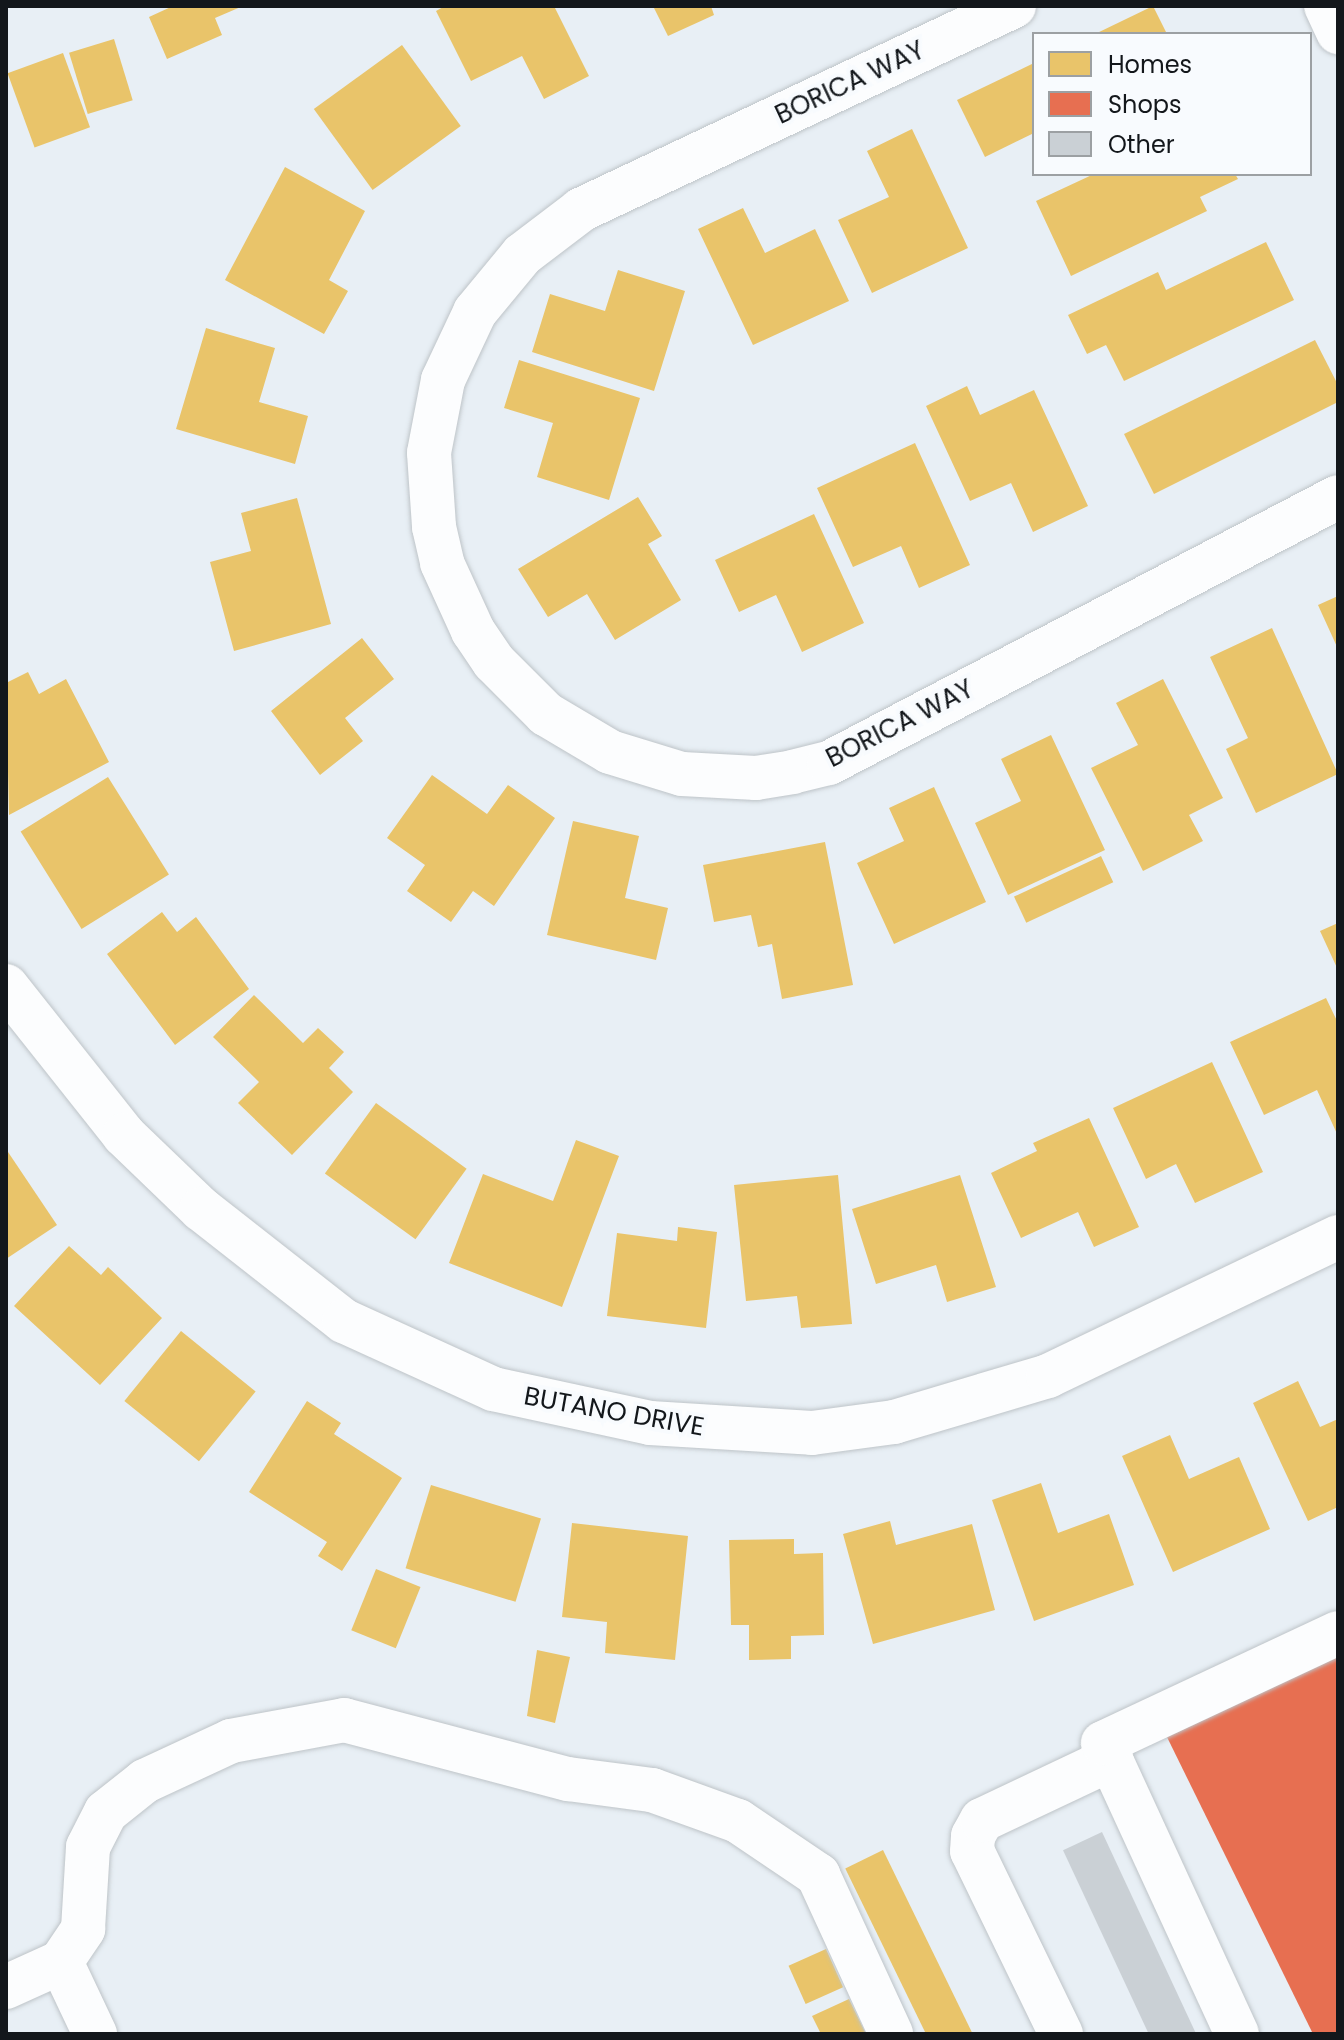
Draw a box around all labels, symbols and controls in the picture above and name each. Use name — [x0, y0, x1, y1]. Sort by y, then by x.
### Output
legend — [1032, 32, 1312, 176]
street label: BORICA WAY — [770, 35, 930, 131]
text: Homes — [1108, 48, 1192, 81]
text: Shops — [1108, 88, 1182, 121]
text: Other — [1108, 128, 1175, 161]
street label: BORICA WAY — [821, 674, 979, 774]
street label: BUTANO DRIVE — [522, 1381, 706, 1443]

